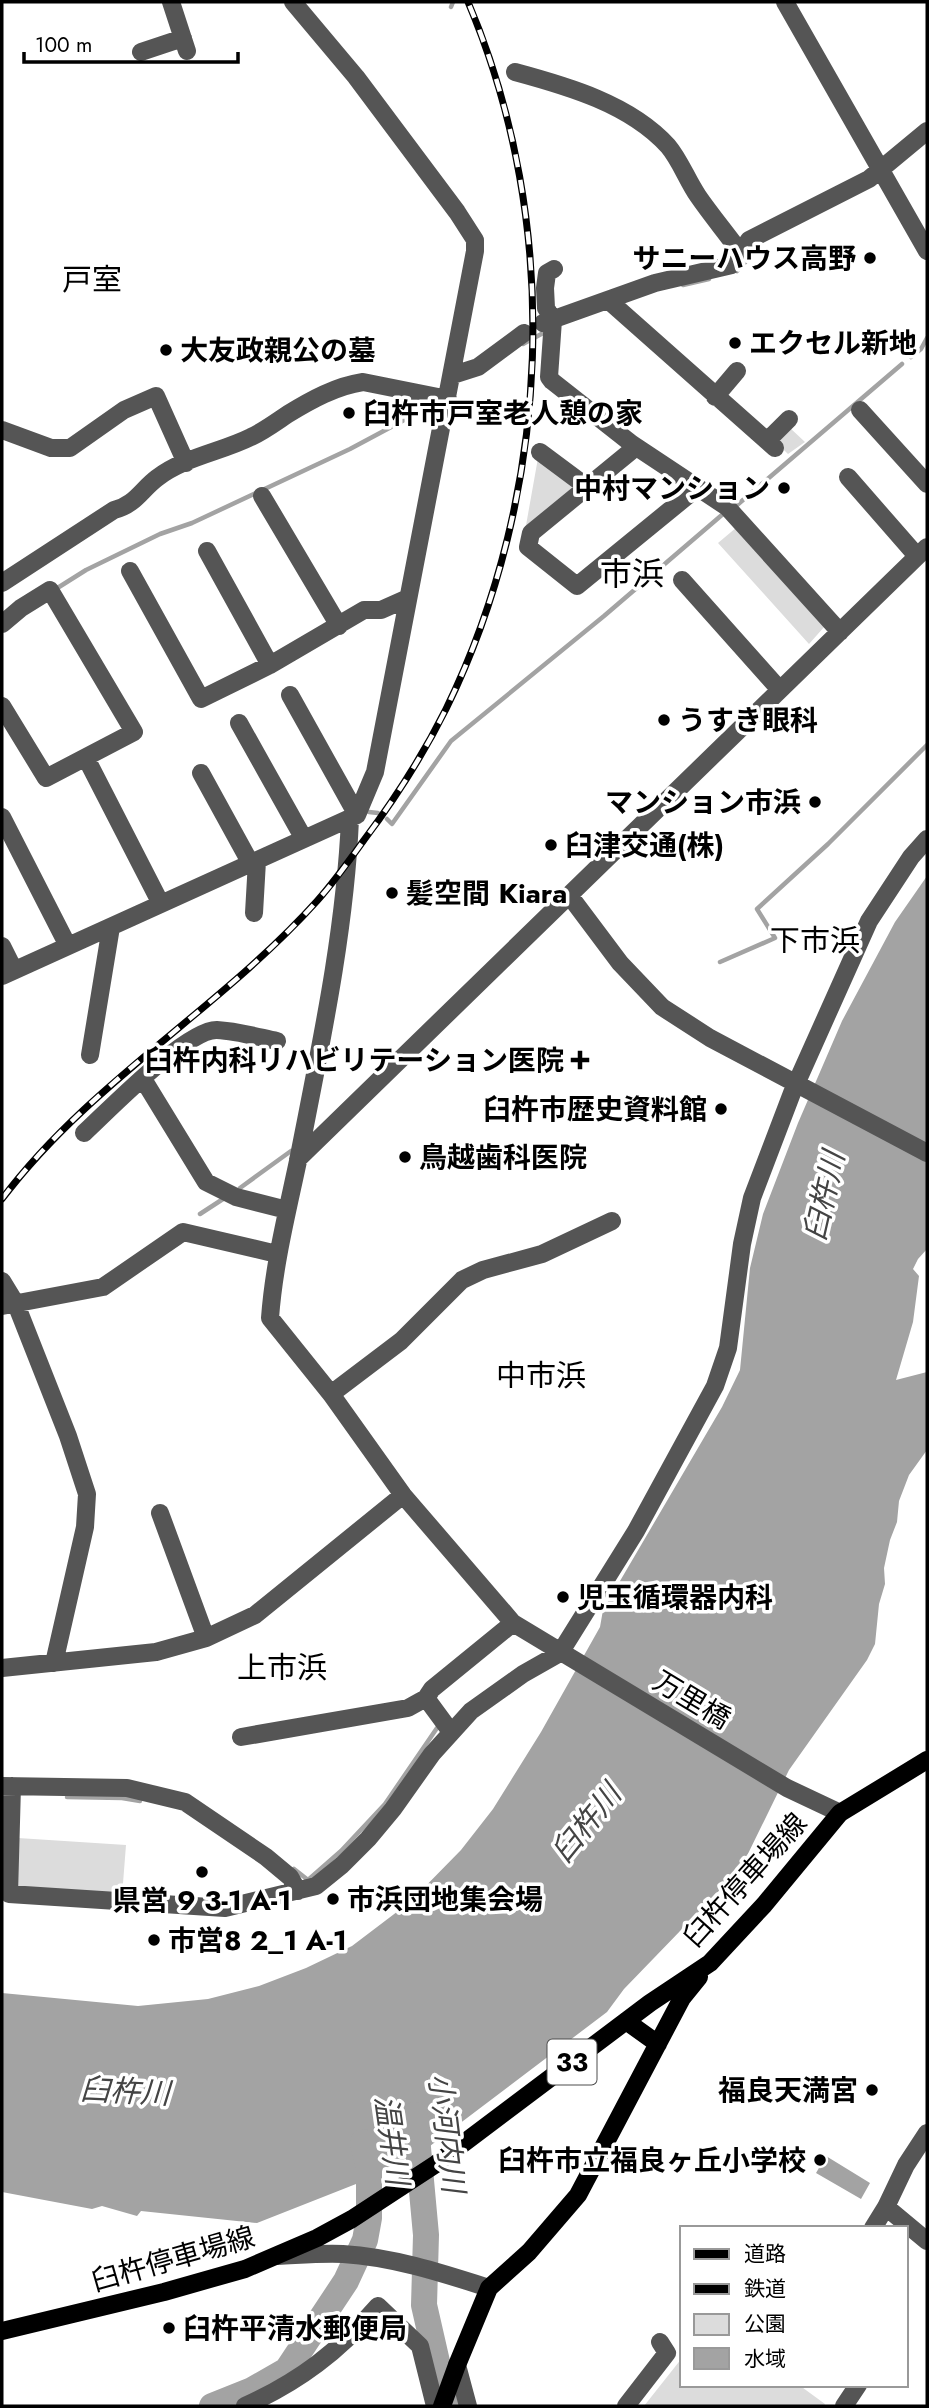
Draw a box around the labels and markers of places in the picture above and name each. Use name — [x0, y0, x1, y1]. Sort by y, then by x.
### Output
place label: サニーハウス高野 — [633, 238, 856, 279]
marker: サニーハウス高野 — [862, 250, 878, 266]
place label: エクセル新地 — [749, 323, 917, 364]
place label: 大友政親公の墓 — [180, 330, 376, 371]
marker: エクセル新地 — [727, 335, 743, 351]
marker: 大友政親公の墓 — [158, 342, 174, 358]
place label: 臼杵市戸室老人憩の家 — [363, 393, 643, 434]
marker: 臼杵市戸室老人憩の家 — [341, 405, 357, 421]
place label: 中村マンション — [574, 468, 770, 509]
marker: 中村マンション — [776, 480, 792, 496]
place label: うすき眼科 — [678, 700, 818, 741]
marker: うすき眼科 — [656, 712, 672, 728]
place label: マンション市浜 — [605, 782, 801, 823]
marker: マンション市浜 — [807, 794, 823, 810]
place label: 臼津交通(株) — [565, 825, 724, 866]
marker: 臼津交通(株) — [543, 837, 559, 853]
place label: 髪空間 Kiara — [406, 873, 567, 914]
marker: 髪空間 Kiara — [384, 885, 400, 901]
place label: 臼杵内科リハビリテーション医院 — [145, 1040, 564, 1081]
marker: 臼杵内科リハビリテーション医院 — [570, 1050, 590, 1070]
place label: 臼杵市歴史資料館 — [483, 1089, 707, 1130]
marker: 臼杵市歴史資料館 — [713, 1101, 729, 1117]
place label: 鳥越歯科医院 — [419, 1137, 587, 1178]
marker: 鳥越歯科医院 — [397, 1149, 413, 1165]
place label: 児玉循環器内科 — [577, 1577, 773, 1618]
marker: 児玉循環器内科 — [555, 1589, 571, 1605]
marker: 県営 9 3-1 A-1 — [194, 1864, 210, 1880]
place label: 市浜団地集会場 — [347, 1879, 543, 1920]
place label: 県営 9 3-1 A-1 — [113, 1880, 291, 1921]
marker: 市浜団地集会場 — [325, 1891, 341, 1907]
place label: 市営8 2_1 A-1 — [168, 1920, 347, 1961]
marker: 市営8 2_1 A-1 — [146, 1932, 162, 1948]
place label: 福良天満宮 — [718, 2070, 858, 2111]
marker: 福良天満宮 — [864, 2082, 880, 2098]
place label: 臼杵市立福良ヶ丘小学校 — [498, 2140, 806, 2181]
marker: 臼杵市立福良ヶ丘小学校 — [812, 2152, 828, 2168]
place label: 臼杵平清水郵便局 — [183, 2308, 407, 2349]
marker: 臼杵平清水郵便局 — [161, 2320, 177, 2336]

